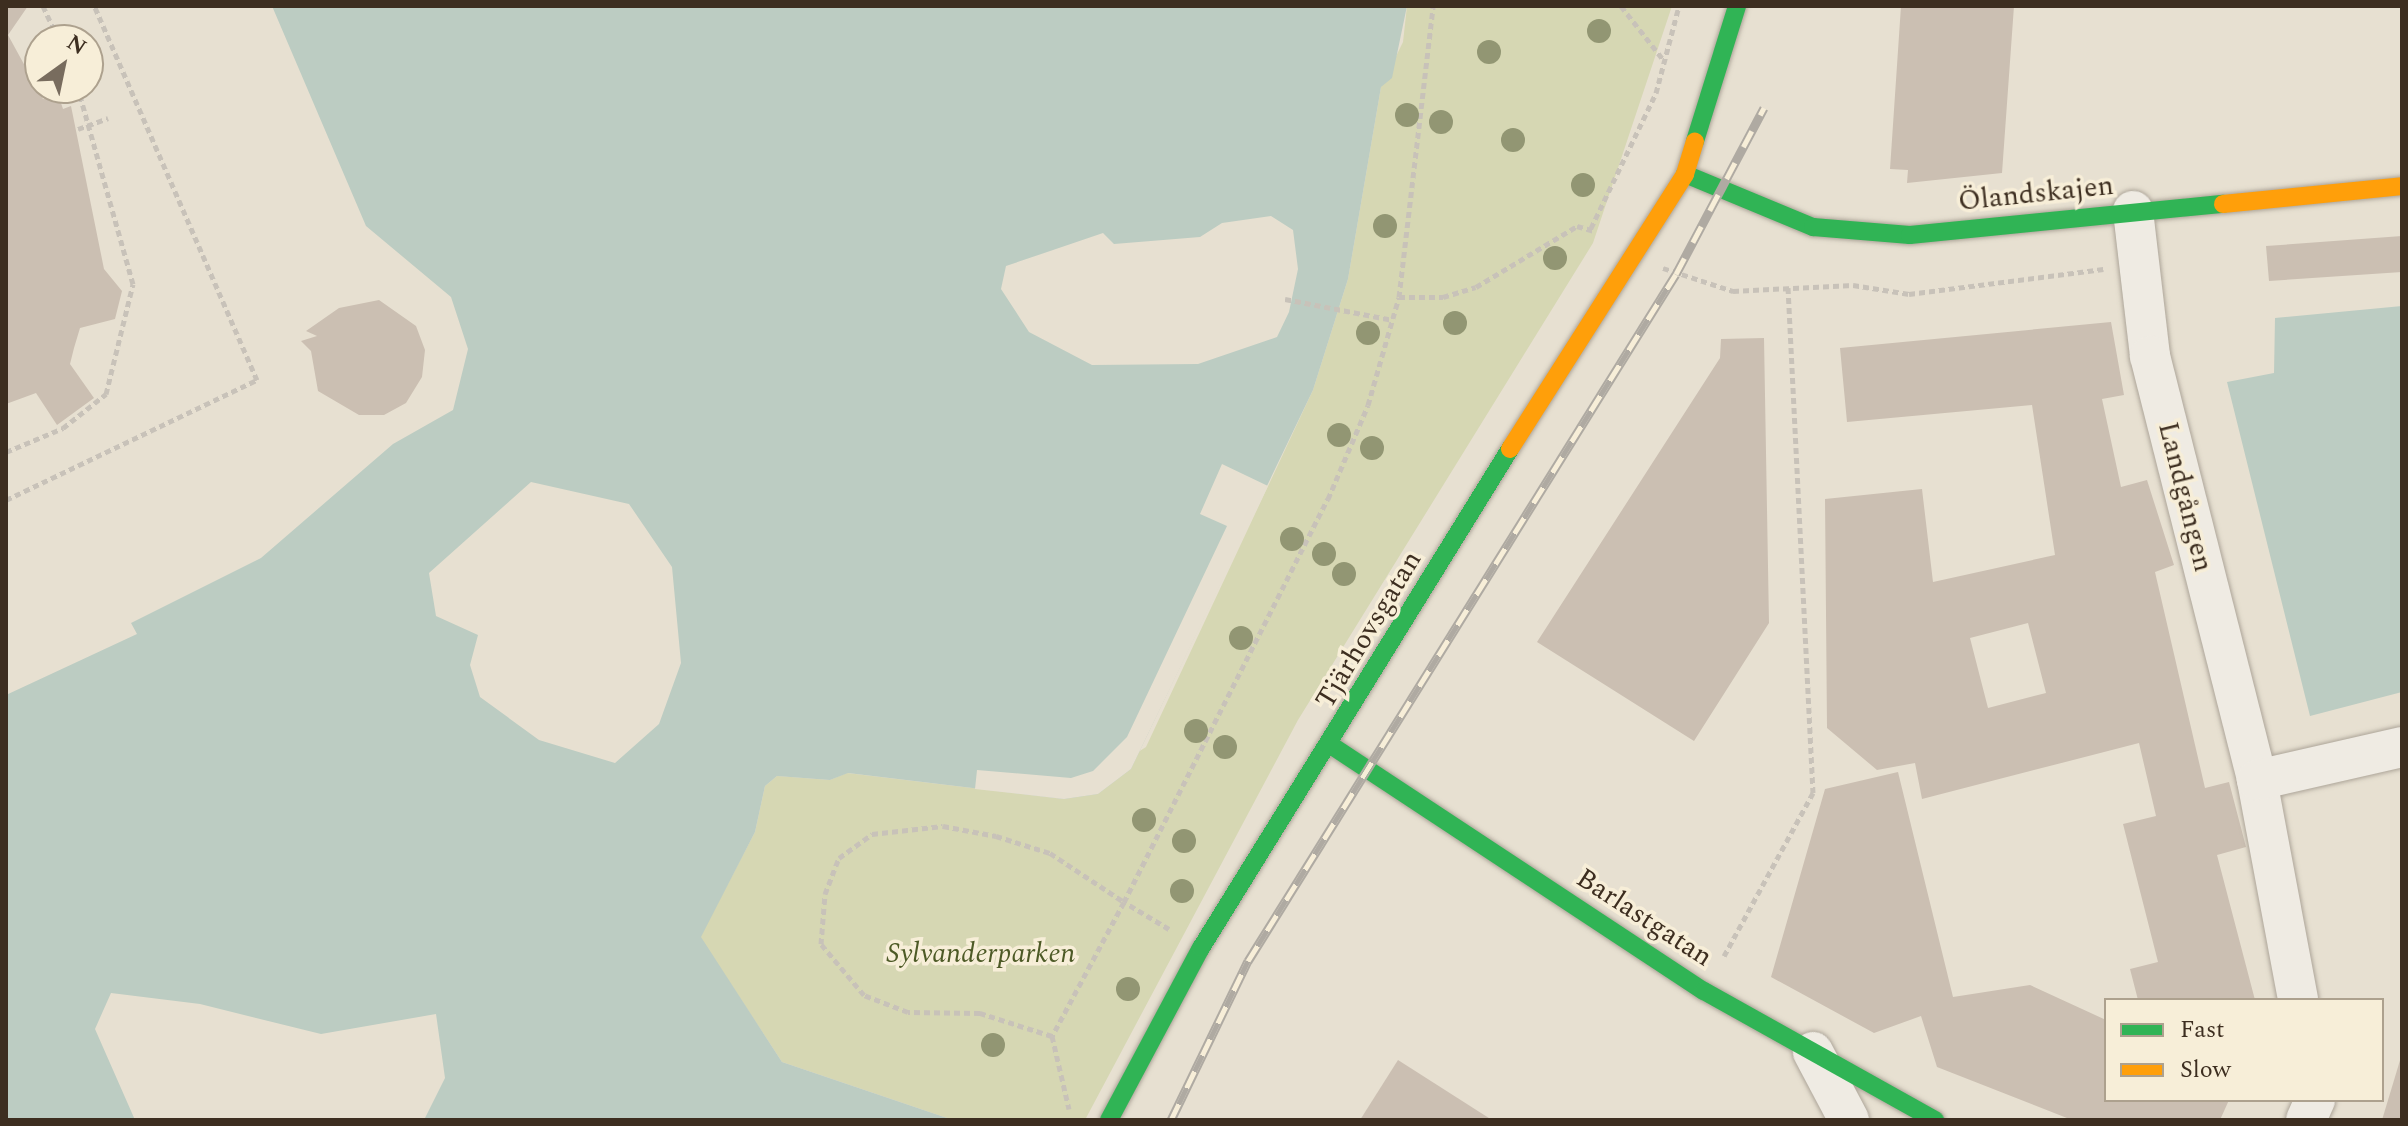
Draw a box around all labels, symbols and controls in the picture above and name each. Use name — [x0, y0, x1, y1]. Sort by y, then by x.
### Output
north arrow — [24, 24, 104, 104]
text: N — [60, 26, 93, 64]
street label: Ölandskajen — [1957, 169, 2115, 219]
street label: Landgången — [2150, 419, 2220, 575]
street label: Tjärhovsgatan — [1309, 545, 1429, 715]
street label: Barlastgatan — [1570, 862, 1718, 974]
park label: Sylvanderparken — [887, 937, 1075, 971]
legend — [2104, 998, 2384, 1102]
text: Fast — [2180, 1012, 2225, 1048]
text: Slow — [2180, 1052, 2231, 1088]

